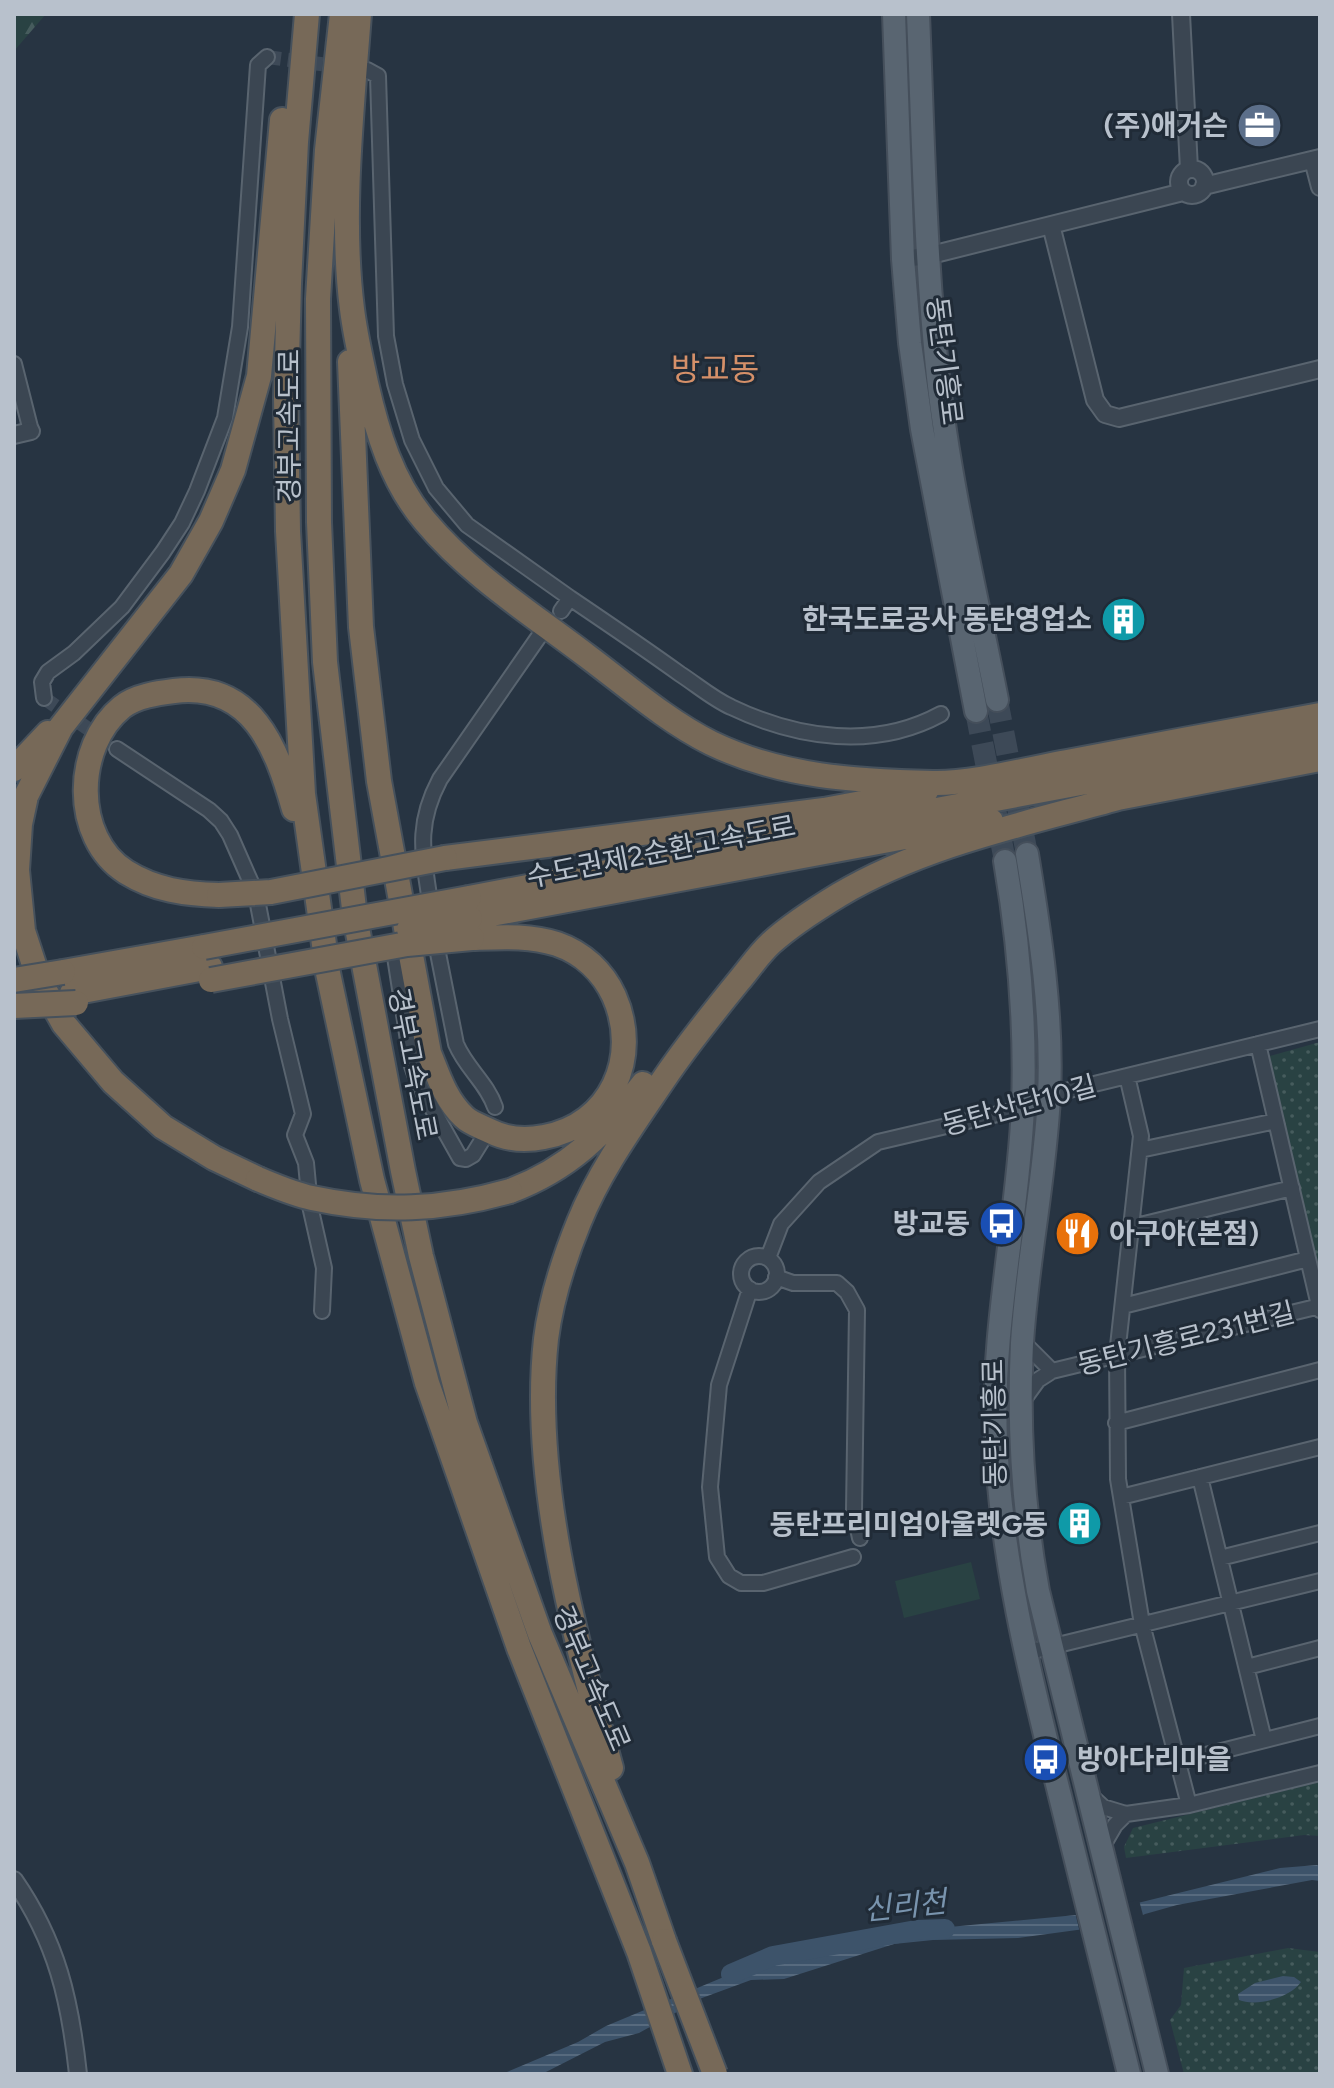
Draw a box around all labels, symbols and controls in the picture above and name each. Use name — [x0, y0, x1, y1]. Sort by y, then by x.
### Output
office icon: (주)애거슨 — [1235, 101, 1283, 149]
place label: (주)애거슨 — [1104, 108, 1228, 142]
street label: 동탄기흥로 — [920, 295, 970, 427]
street label: 경부고속도로 — [272, 349, 306, 503]
district label: 방교동 — [671, 350, 759, 388]
building icon: 한국도로공사 동탄영업소 — [1099, 595, 1147, 643]
place label: 한국도로공사 동탄영업소 — [802, 602, 1092, 636]
street label: 수도권제2순환고속도로 — [524, 808, 798, 894]
street label: 경부고속도로 — [382, 985, 444, 1143]
street label: 동탄산단10길 — [938, 1068, 1100, 1142]
bus stop icon: 방교동 — [977, 1199, 1025, 1247]
place label: 방교동 — [893, 1206, 970, 1240]
restaurant icon: 아구야(본점) — [1054, 1209, 1102, 1257]
place label: 아구야(본점) — [1109, 1216, 1259, 1250]
street label: 동탄기흥로231번길 — [1074, 1295, 1298, 1381]
street label: 동탄기흥로 — [976, 1358, 1012, 1488]
building icon: 동탄프리미엄아울렛G동 — [1055, 1500, 1103, 1548]
place label: 동탄프리미엄아울렛G동 — [770, 1507, 1048, 1541]
street label: 경부고속도로 — [546, 1600, 638, 1756]
bus stop icon: 방아다리마을 — [1022, 1735, 1070, 1783]
place label: 방아다리마을 — [1077, 1742, 1232, 1776]
water label: 신리천 — [862, 1882, 951, 1928]

